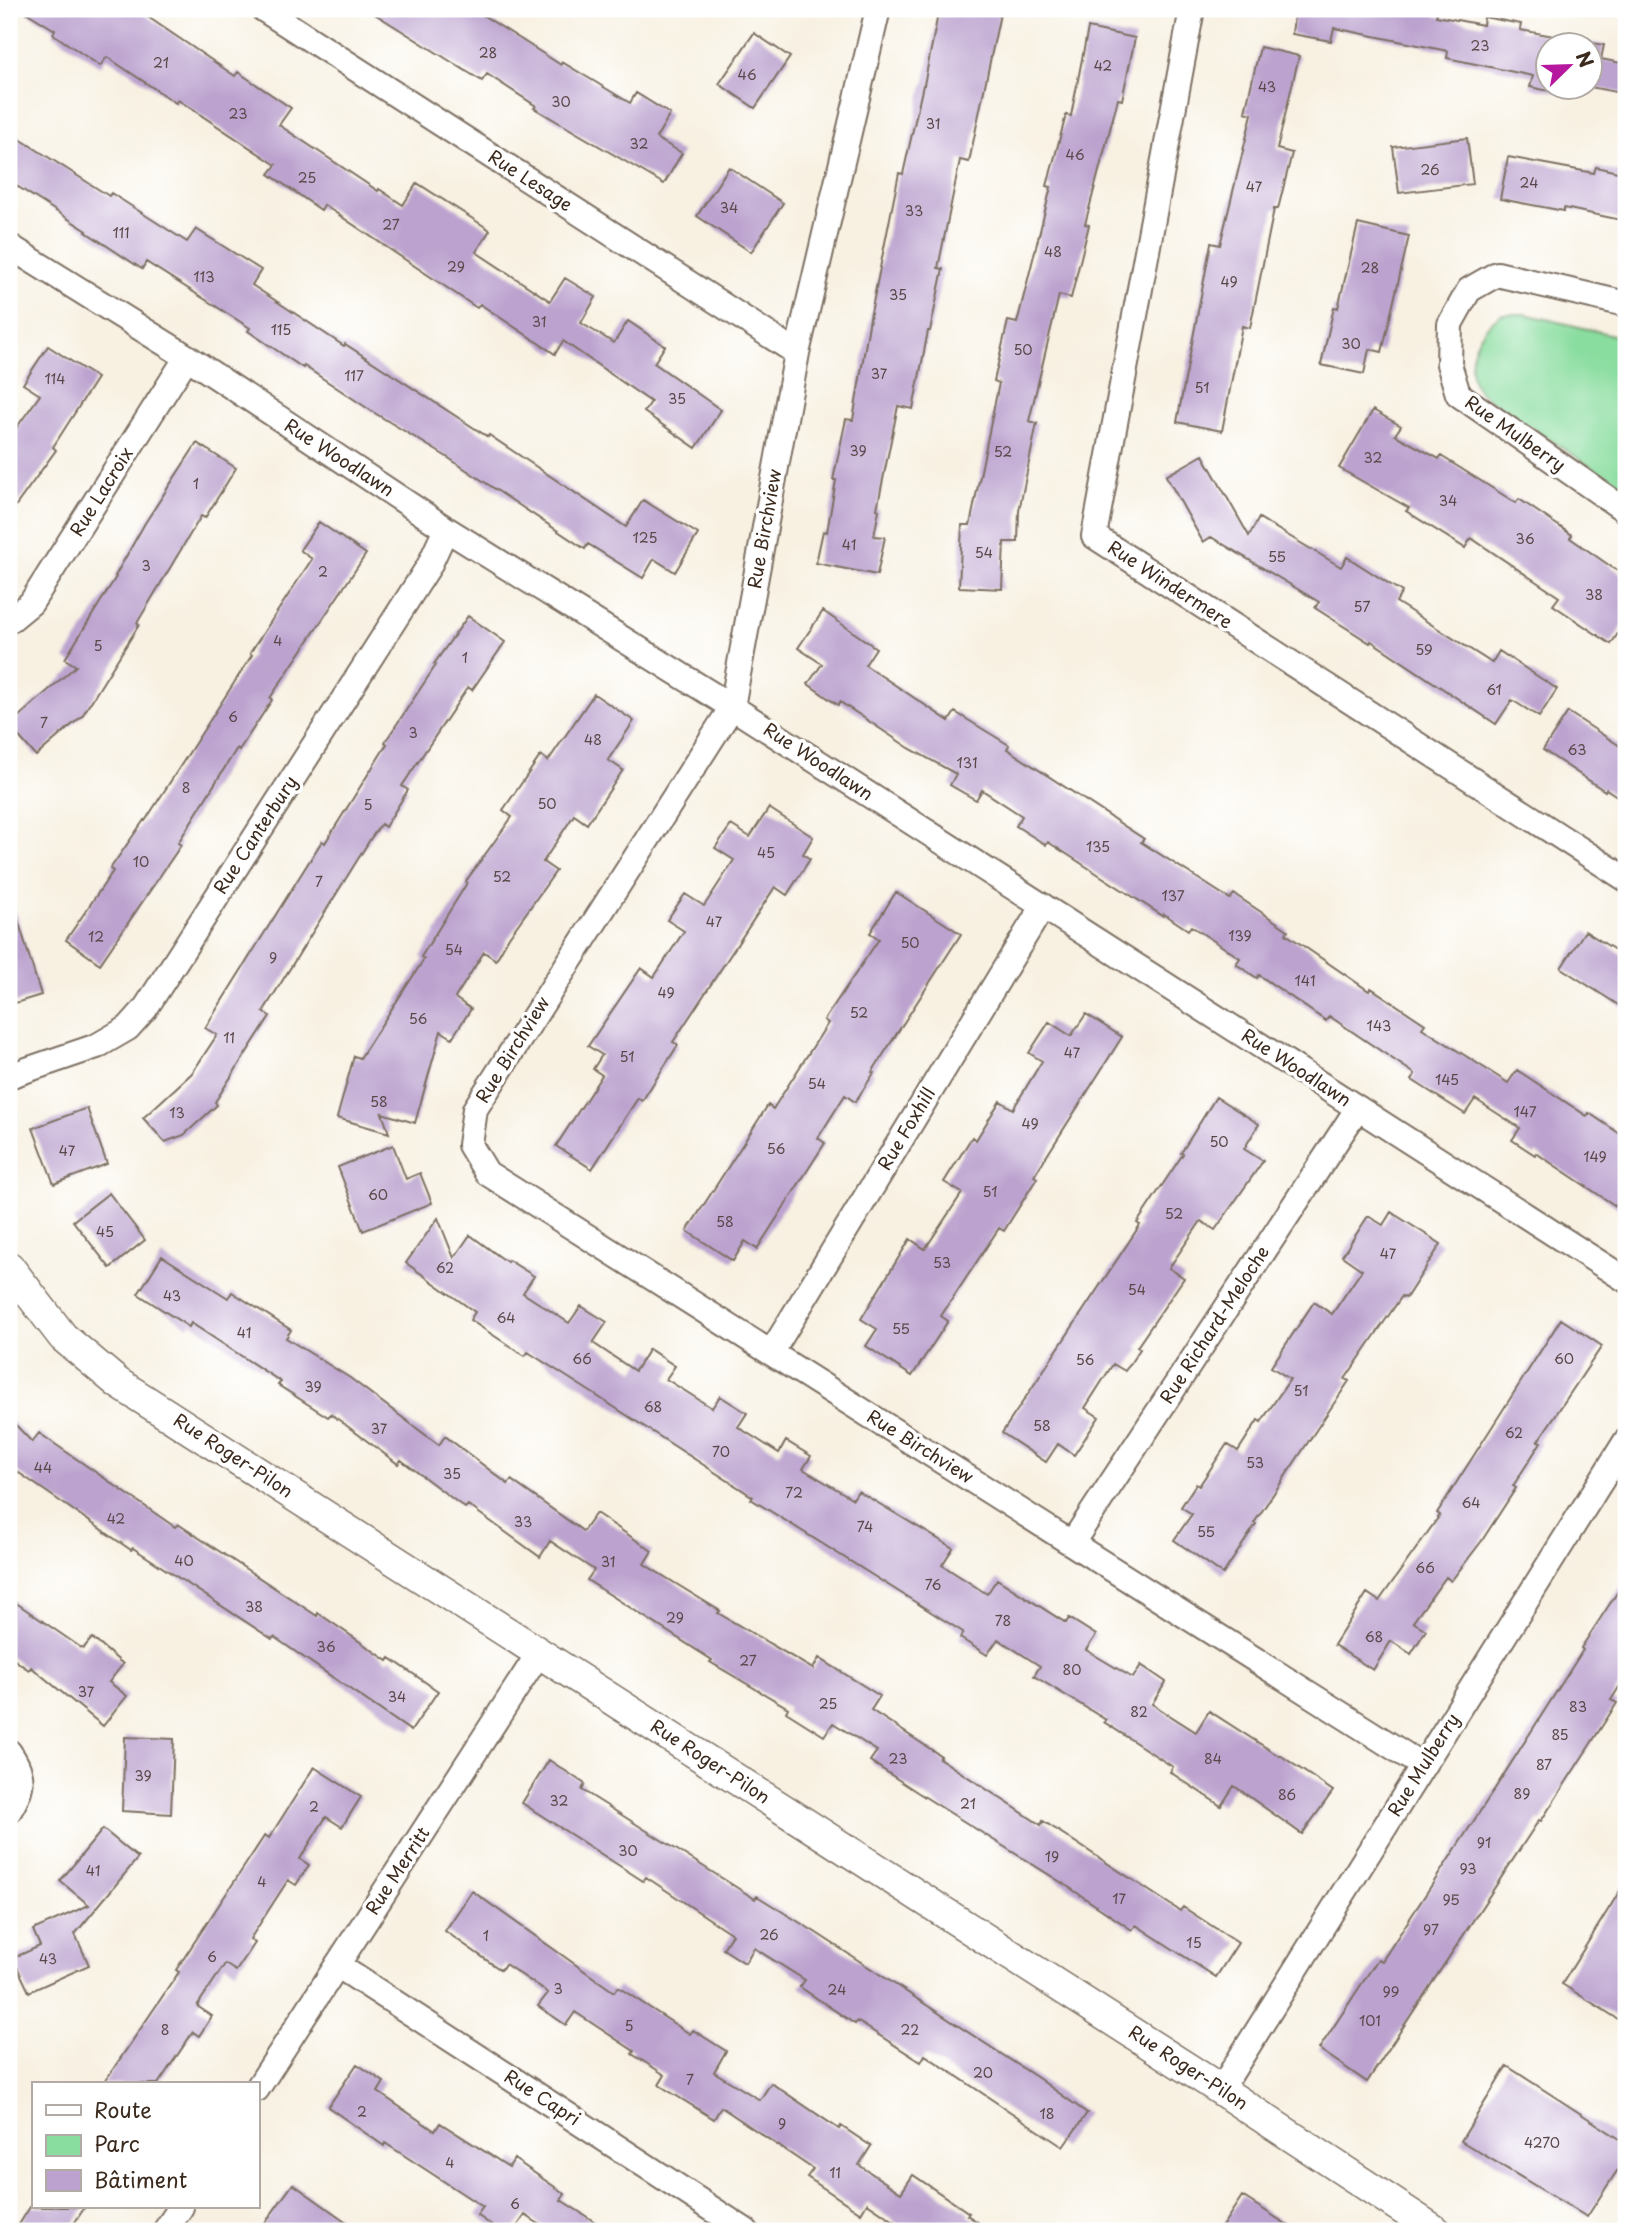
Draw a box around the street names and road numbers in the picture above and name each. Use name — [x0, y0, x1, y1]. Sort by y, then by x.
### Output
street label: Rue Lesage — [483, 142, 578, 217]
street label: Rue Mulberry — [1460, 388, 1572, 478]
street label: Rue Woodlawn — [280, 411, 400, 502]
street label: Rue Lacroix — [63, 441, 139, 541]
street label: Rue Birchview — [740, 467, 787, 591]
street label: Rue Windermere — [1103, 533, 1239, 634]
street label: Rue Woodlawn — [759, 715, 879, 806]
street label: Rue Canterbury — [206, 770, 303, 899]
street label: Rue Birchview — [468, 991, 555, 1108]
street label: Rue Woodlawn — [1237, 1021, 1357, 1112]
street label: Rue Foxhill — [870, 1082, 941, 1175]
street label: Rue Richard-Meloche — [1152, 1240, 1275, 1409]
street label: Rue Birchview — [862, 1402, 979, 1489]
street label: Rue Roger-Pilon — [169, 1406, 299, 1504]
street label: Rue Mulberry — [1380, 1707, 1465, 1821]
street label: Rue Roger-Pilon — [646, 1712, 776, 1810]
street label: Rue Merritt — [358, 1821, 435, 1920]
street label: Rue Roger-Pilon — [1124, 2018, 1254, 2116]
street label: Rue Capri — [499, 2062, 586, 2131]

